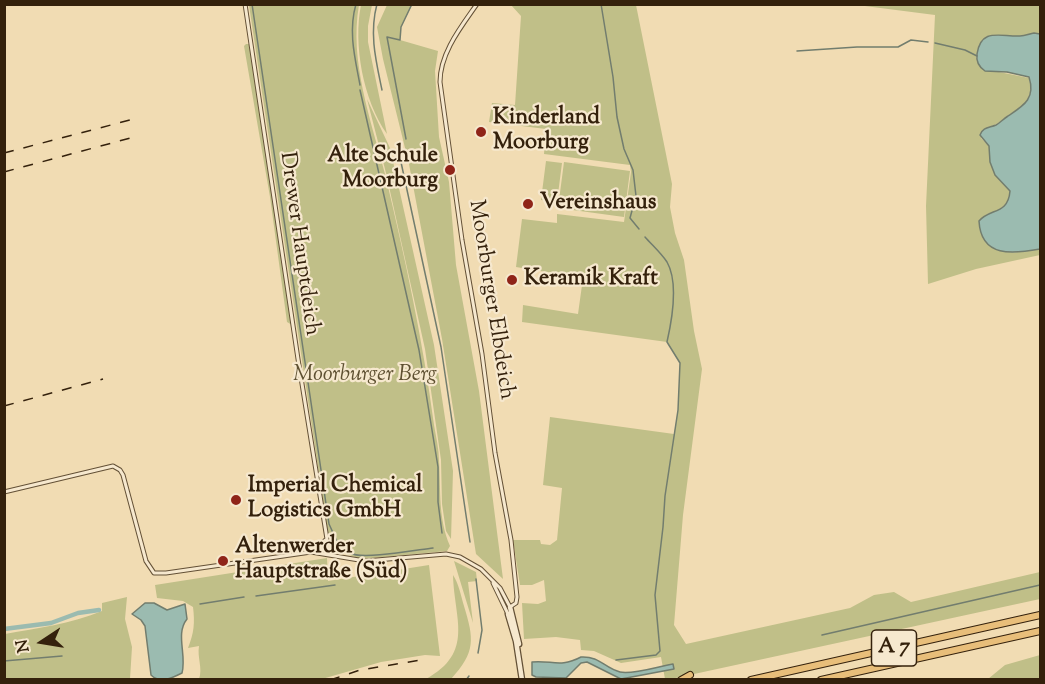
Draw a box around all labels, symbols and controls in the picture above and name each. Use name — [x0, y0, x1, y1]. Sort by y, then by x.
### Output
place label: Kinderland Moorburg — [493, 106, 600, 158]
marker: Kinderland Moorburg — [474, 125, 488, 139]
place label: Alte Schule Moorburg — [327, 144, 438, 196]
street label: Drewer Hauptdeich — [272, 150, 324, 338]
marker: Alte Schule Moorburg — [443, 163, 457, 177]
place label: Vereinshaus — [540, 191, 656, 217]
marker: Vereinshaus — [521, 197, 535, 211]
street label: Moorburger Elbdeich — [461, 198, 519, 402]
place label: Keramik Kraft — [524, 267, 658, 293]
marker: Keramik Kraft — [505, 273, 519, 287]
park label: Moorburger Berg — [293, 363, 437, 389]
place label: Imperial Chemical Logistics GmbH — [248, 474, 422, 526]
marker: Imperial Chemical Logistics GmbH — [229, 493, 243, 507]
place label: Altenwerder Hauptstraße (Süd) — [235, 535, 407, 586]
marker: Altenwerder Hauptstraße (Süd) — [216, 554, 230, 568]
north arrow — [12, 612, 72, 672]
road number: A 7 — [872, 630, 916, 666]
text: N — [11, 637, 36, 654]

